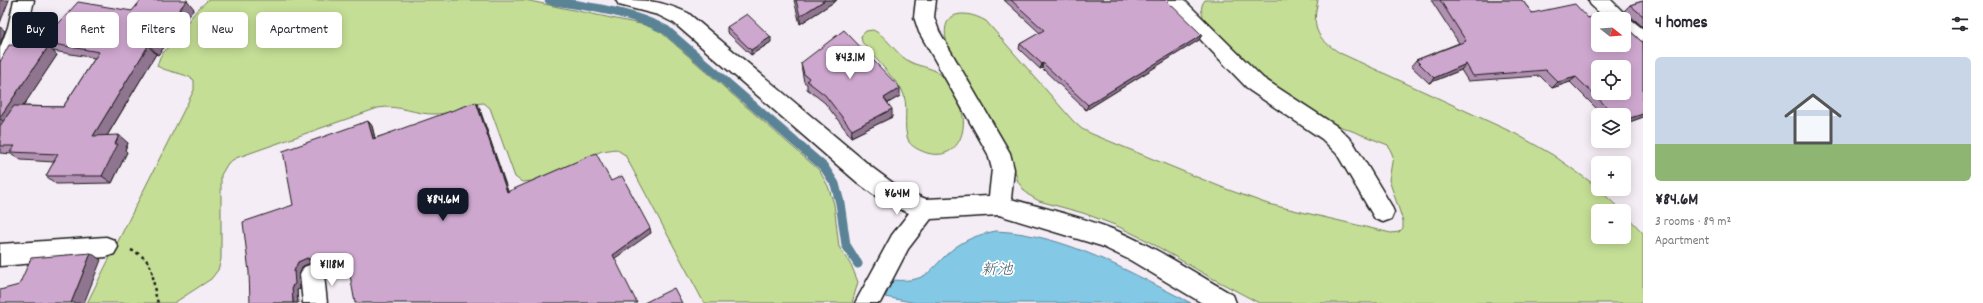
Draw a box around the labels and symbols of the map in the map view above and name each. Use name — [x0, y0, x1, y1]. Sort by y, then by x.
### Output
north arrow — [1591, 12, 1631, 52]
pin: ¥43.1M — [817, 46, 883, 80]
pin: ¥64M — [873, 182, 921, 216]
pin: ¥84.6M — [410, 188, 476, 222]
pin: ¥118M — [304, 253, 360, 287]
water label: 新池 — [981, 259, 1014, 282]

